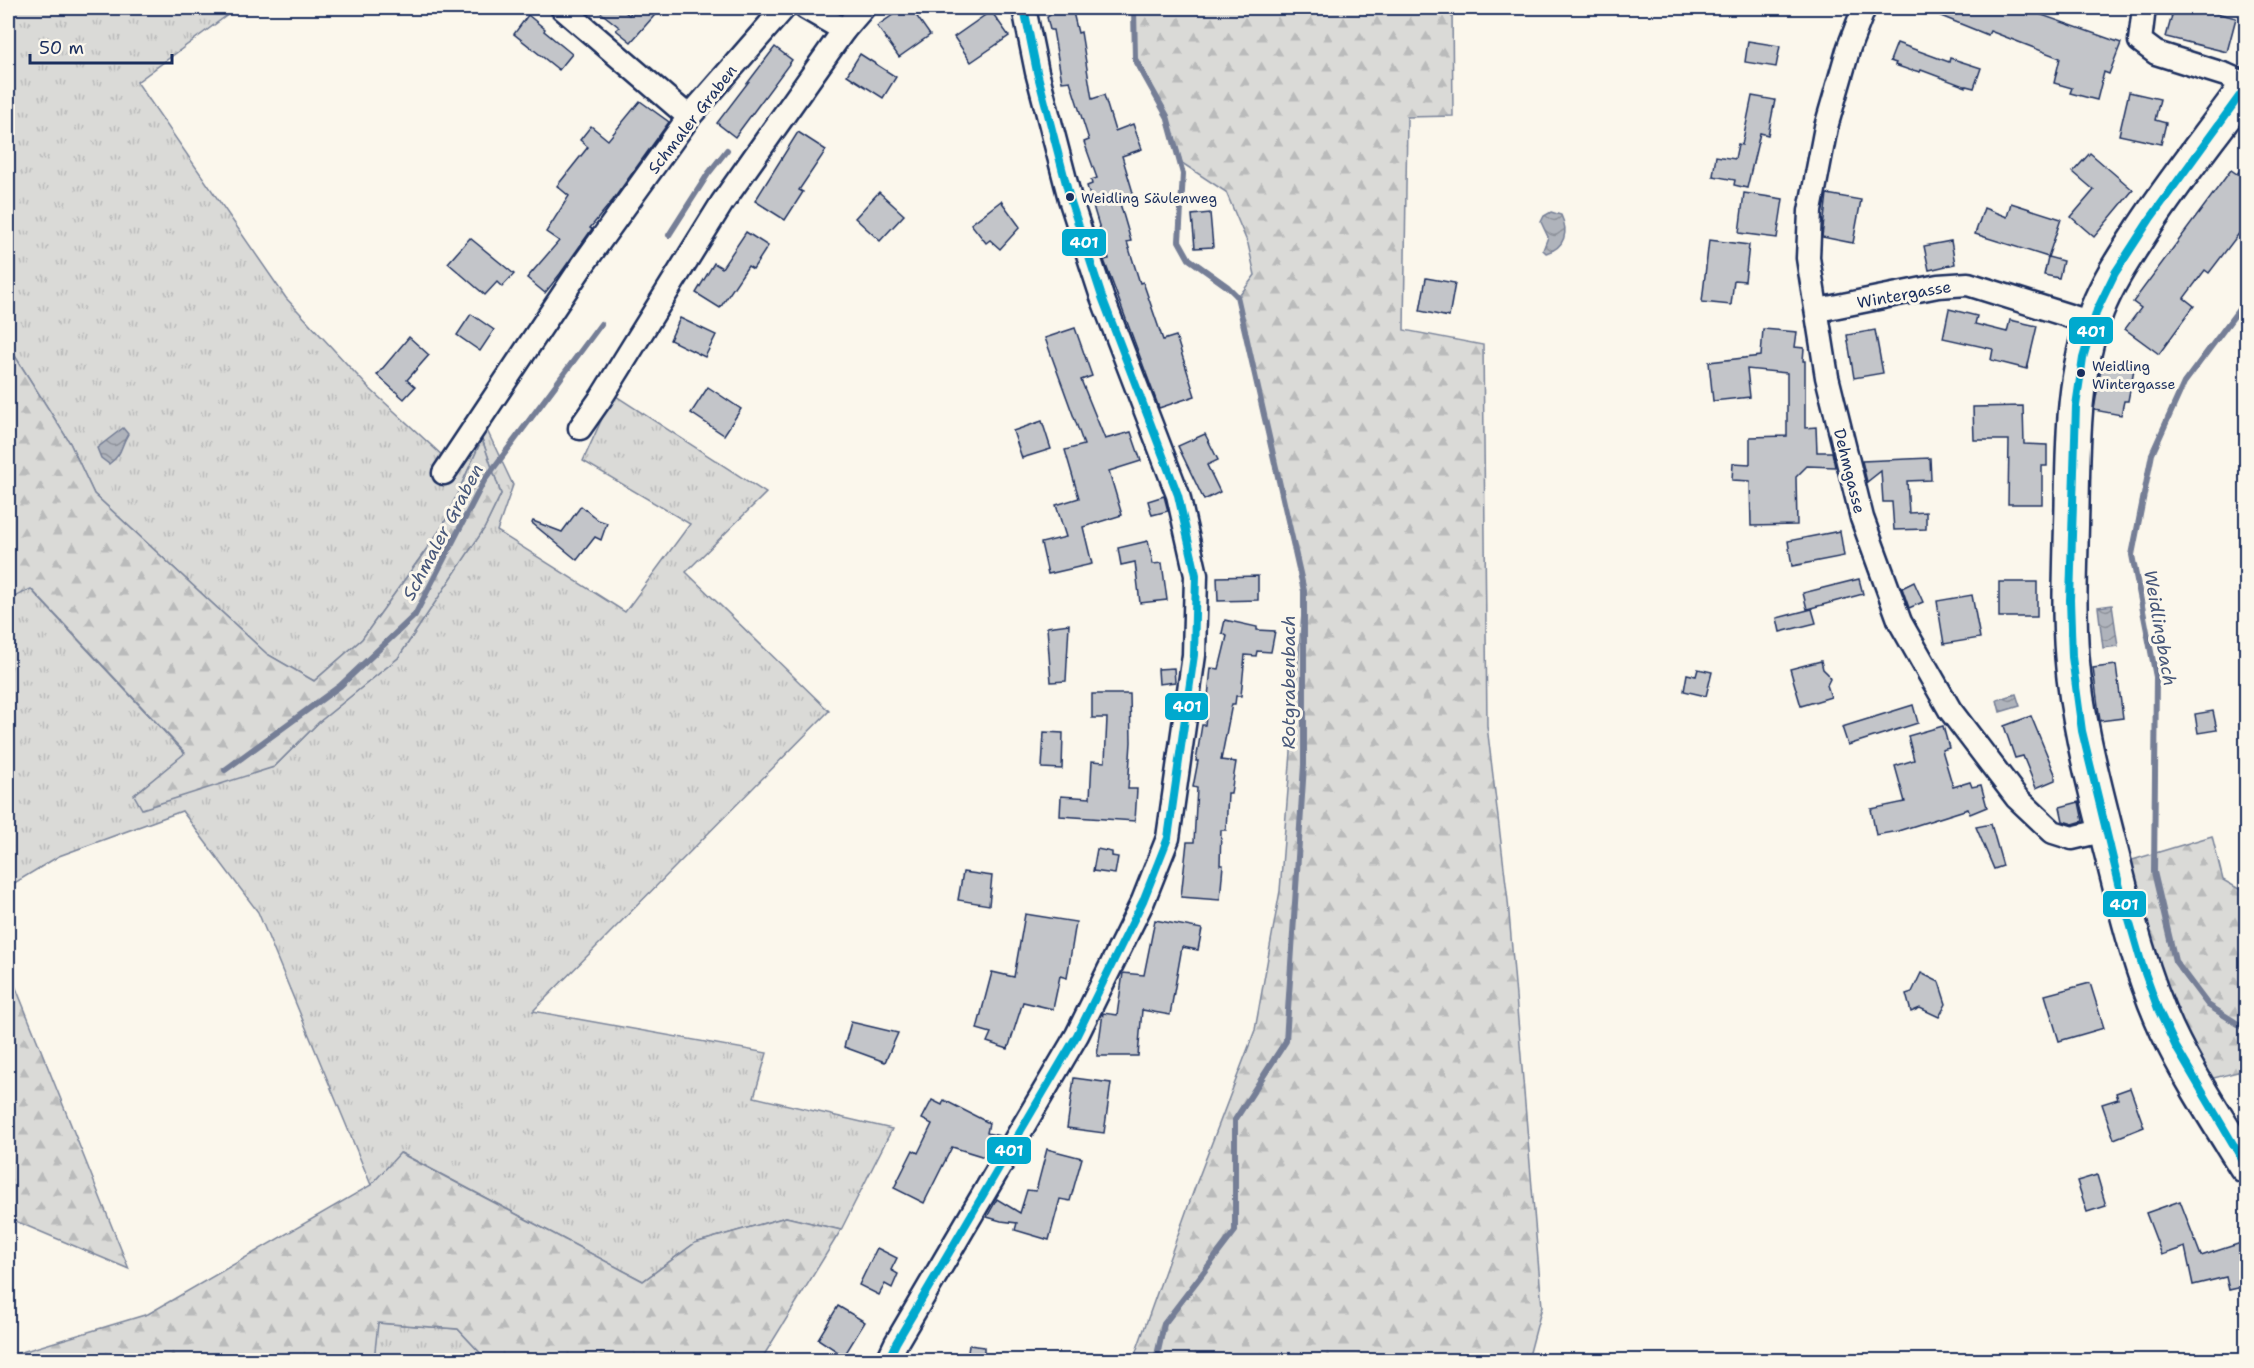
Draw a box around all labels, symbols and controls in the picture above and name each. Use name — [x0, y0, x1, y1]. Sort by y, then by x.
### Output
scale bar — [30, 27, 172, 65]
text: 50 m — [39, 36, 84, 60]
street label: Schmaler Graben — [643, 60, 742, 178]
place label: Weidling Säulenweg — [1081, 189, 1217, 207]
marker: Weidling Säulenweg — [1064, 191, 1076, 203]
line badge: 401 — [1061, 228, 1107, 257]
text: 401 — [1069, 232, 1099, 253]
street label: Wintergasse — [1855, 276, 1953, 313]
line badge: 401 — [2068, 316, 2114, 345]
text: 401 — [2076, 321, 2106, 342]
place label: Weidling Wintergasse — [2092, 357, 2176, 393]
marker: Weidling Wintergasse — [2075, 367, 2087, 379]
street label: Dehmgasse — [1829, 426, 1870, 516]
water label: Schmaler Graben — [397, 460, 489, 604]
water label: Weidlingbach — [2138, 568, 2182, 688]
water label: Rotgrabenbach — [1277, 615, 1301, 749]
line badge: 401 — [1164, 692, 1209, 721]
text: 401 — [1172, 696, 1202, 717]
line badge: 401 — [2102, 890, 2147, 918]
text: 401 — [2109, 894, 2139, 915]
line badge: 401 — [986, 1136, 1032, 1165]
text: 401 — [994, 1140, 1024, 1161]

